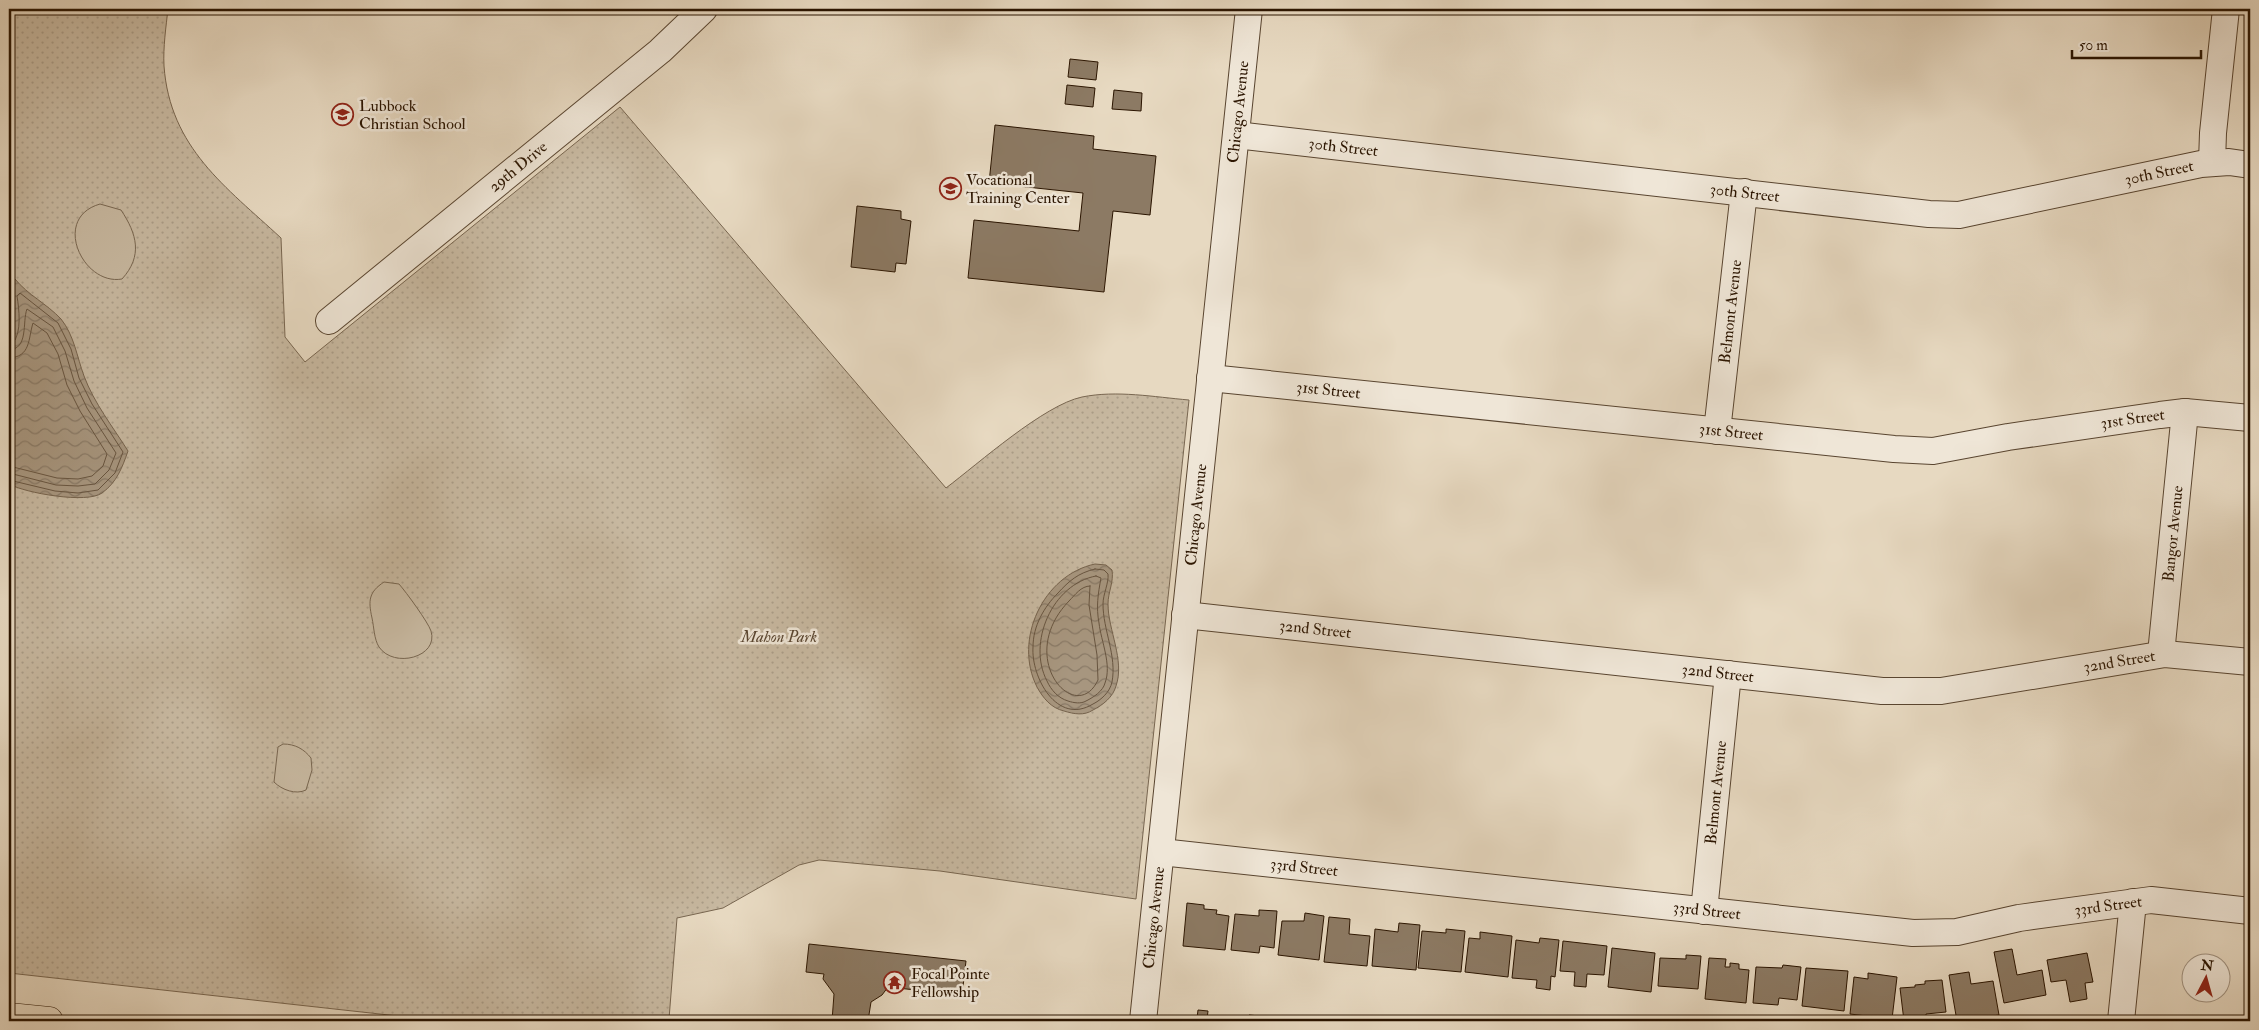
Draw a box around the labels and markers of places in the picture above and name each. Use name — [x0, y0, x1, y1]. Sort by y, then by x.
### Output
place label: Lubbock Christian School — [359, 96, 466, 134]
school or university icon: Lubbock Christian School — [331, 103, 355, 127]
place label: Vocational Training Center — [966, 170, 1069, 208]
school or university icon: Vocational Training Center — [938, 177, 962, 201]
place label: Focal Pointe Fellowship — [911, 964, 990, 1003]
temple icon: Focal Pointe Fellowship — [883, 971, 907, 995]

